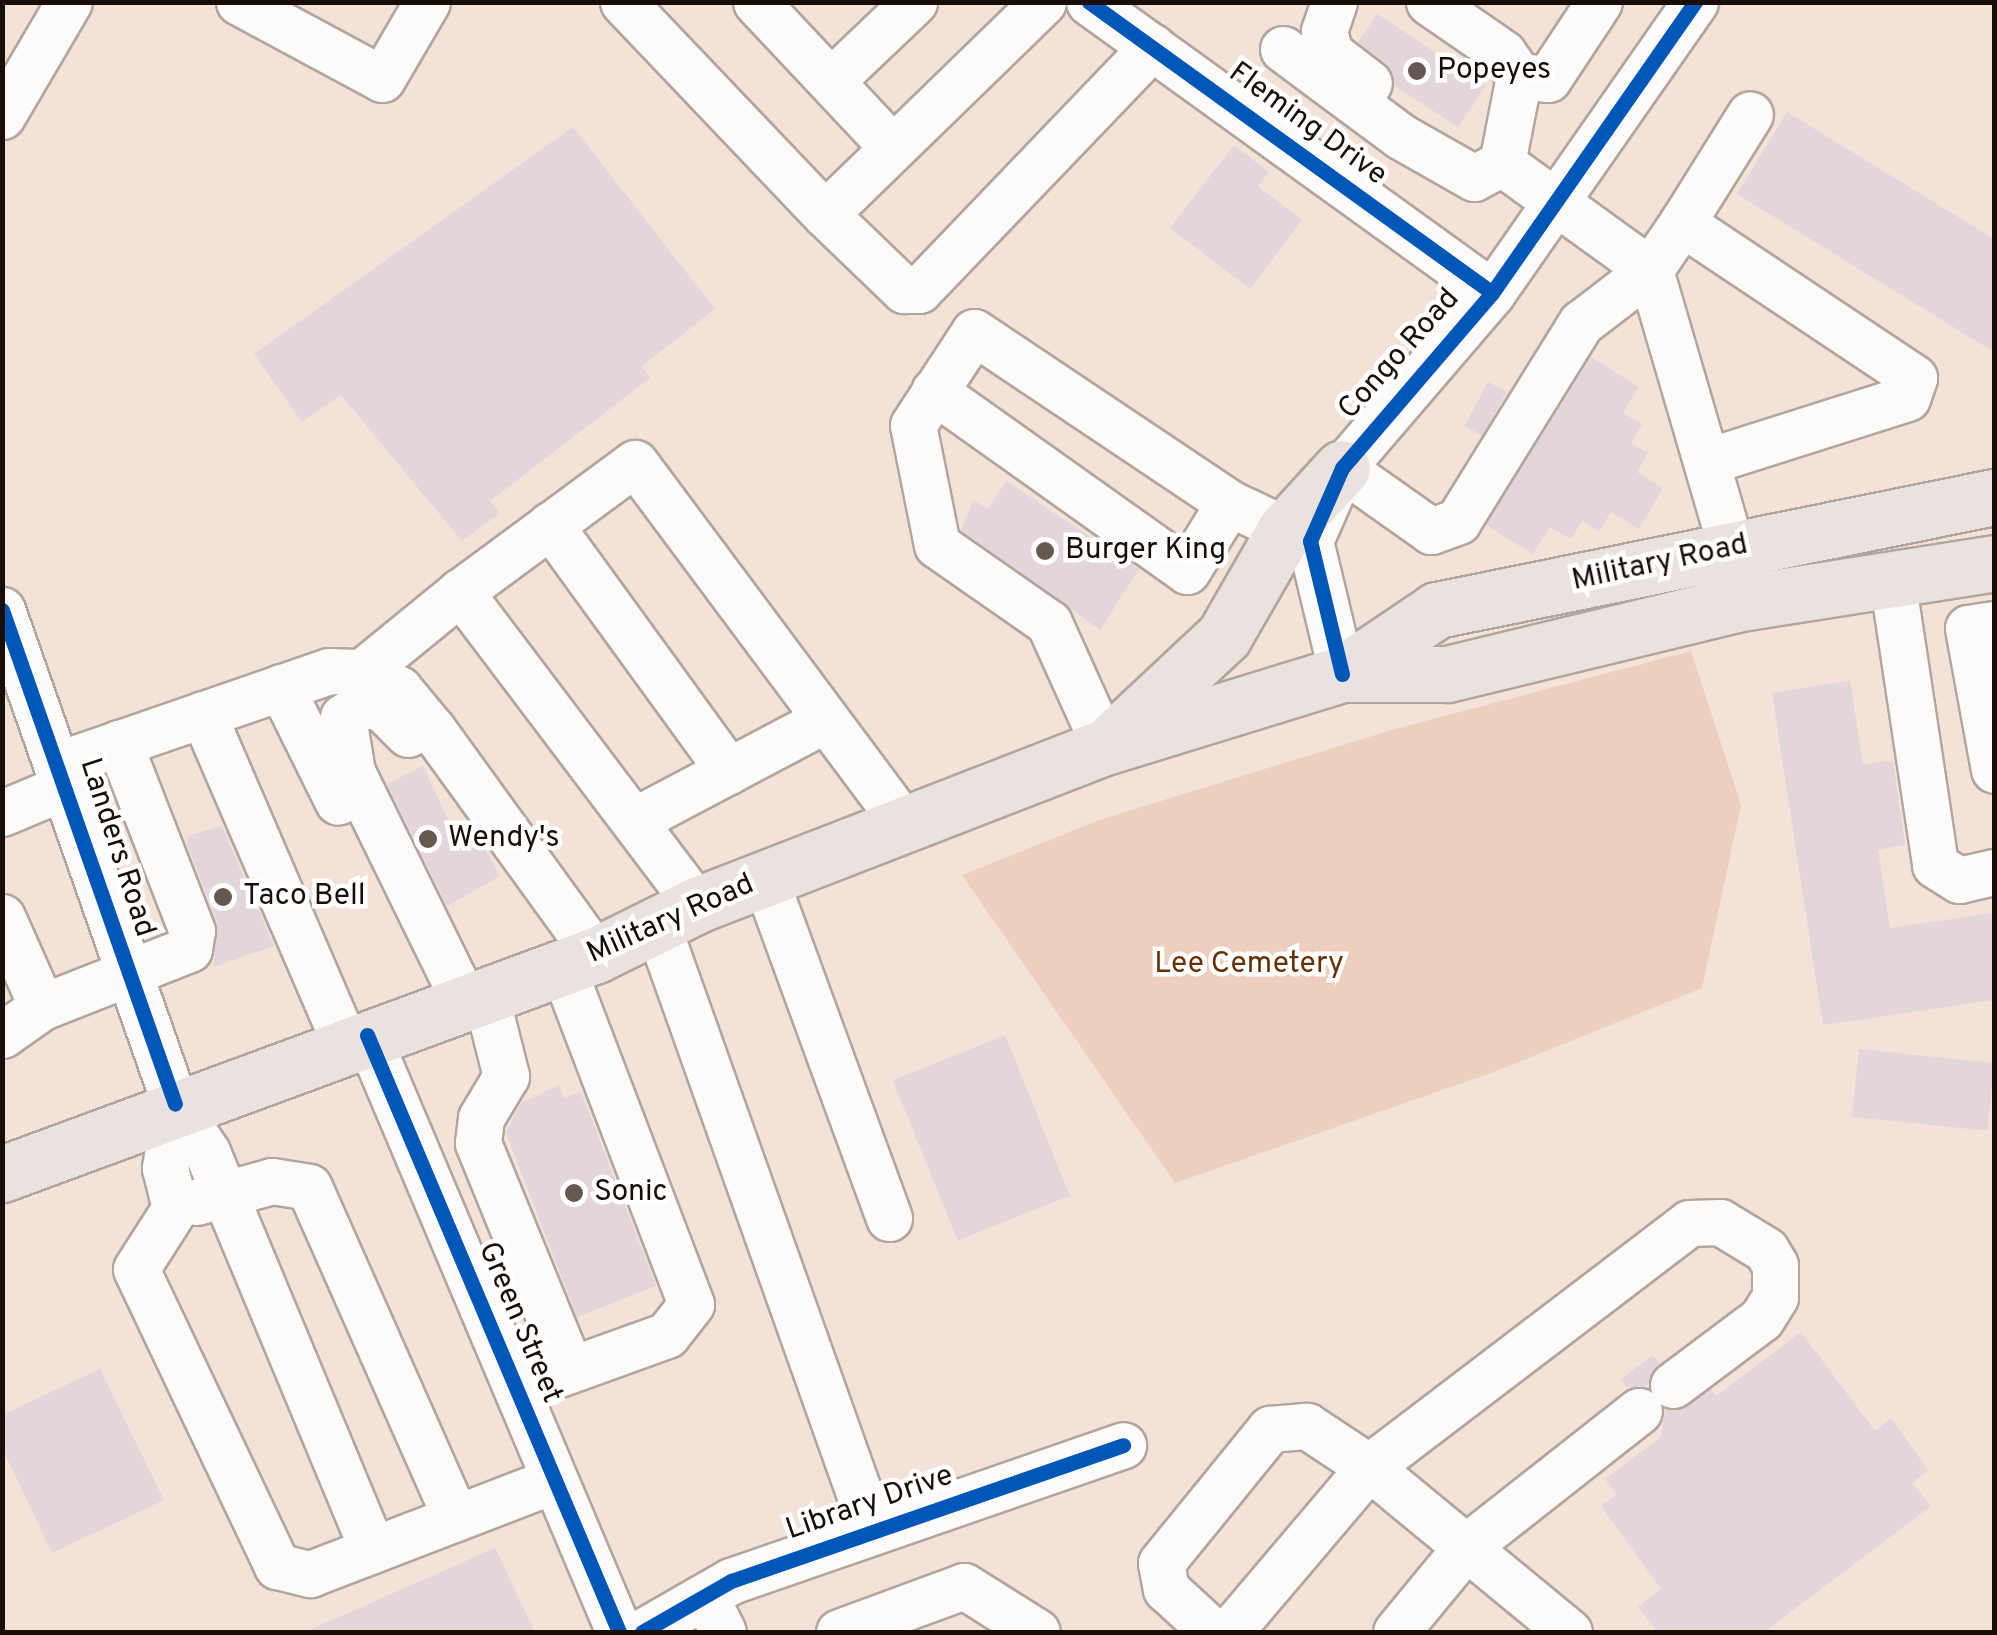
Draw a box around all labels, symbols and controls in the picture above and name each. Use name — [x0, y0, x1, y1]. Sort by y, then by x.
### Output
place label: Popeyes — [1437, 53, 1551, 89]
street label: Fleming Drive — [1221, 56, 1393, 194]
marker: Popeyes — [1406, 60, 1428, 82]
street label: Congo Road — [1332, 282, 1468, 428]
street label: Military Road — [1569, 528, 1751, 600]
place label: Burger King — [1065, 533, 1226, 569]
marker: Burger King — [1034, 540, 1056, 562]
street label: Landers Road — [70, 754, 162, 942]
place label: Wendy's — [448, 821, 560, 857]
marker: Wendy's — [417, 828, 439, 850]
street label: Military Road — [582, 867, 760, 973]
place label: Taco Bell — [243, 879, 366, 915]
marker: Taco Bell — [212, 886, 234, 908]
park label: Lee Cemetery — [1154, 947, 1344, 983]
place label: Sonic — [594, 1175, 668, 1211]
marker: Sonic — [563, 1182, 585, 1204]
street label: Green Street — [469, 1237, 569, 1409]
street label: Library Drive — [782, 1459, 958, 1549]

